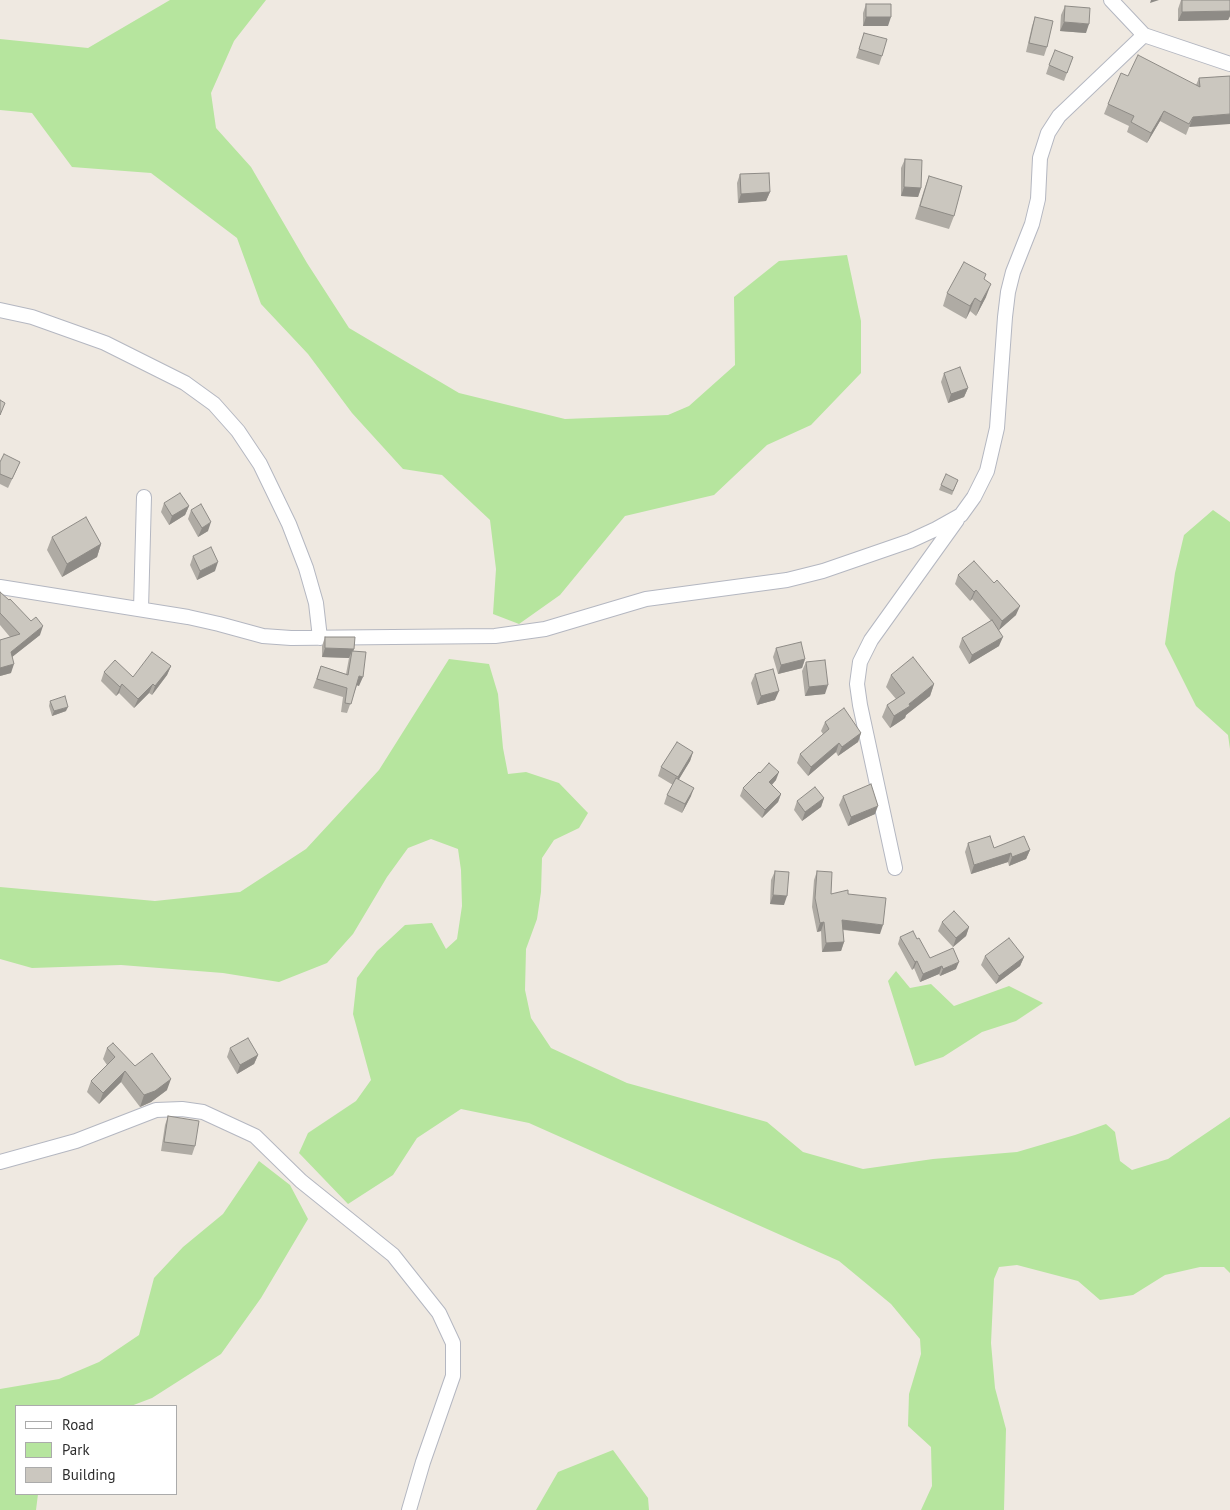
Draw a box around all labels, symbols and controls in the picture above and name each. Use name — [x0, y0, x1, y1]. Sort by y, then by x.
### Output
legend — [15, 1405, 178, 1495]
text: Road — [62, 1415, 94, 1434]
text: Park — [62, 1440, 90, 1459]
text: Building — [62, 1465, 116, 1484]

